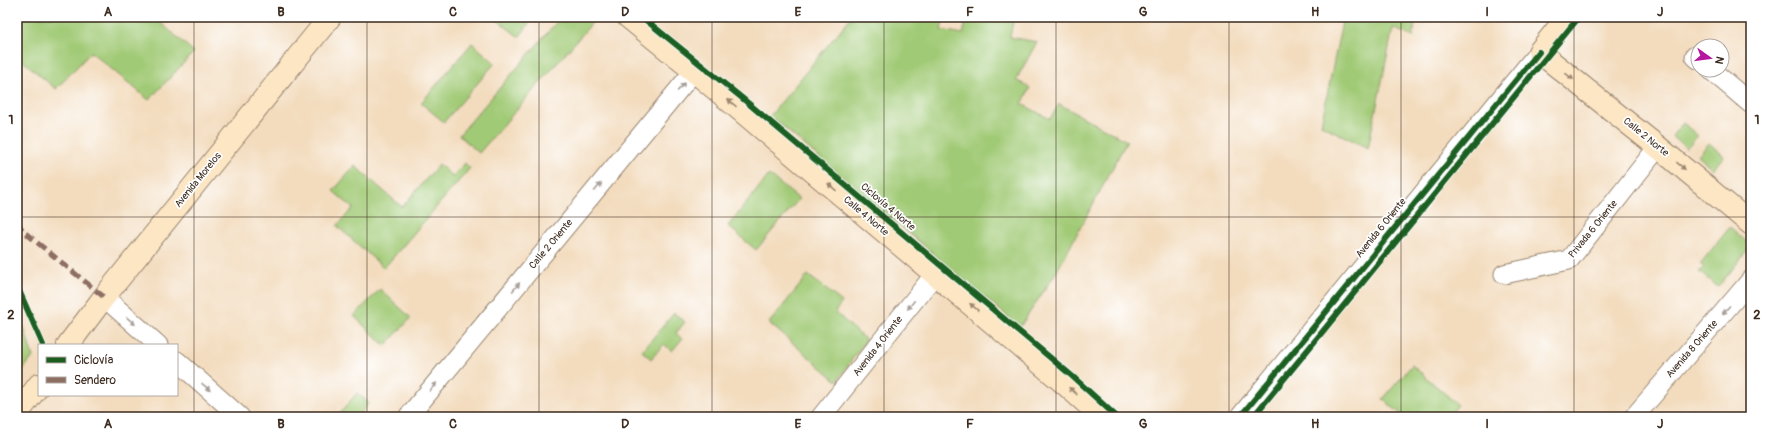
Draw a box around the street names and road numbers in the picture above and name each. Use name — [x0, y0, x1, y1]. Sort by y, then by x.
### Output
street label: Calle 2 Norte — [1621, 115, 1671, 159]
street label: Avenida Morelos — [172, 150, 224, 210]
street label: Ciclovía 4 Norte — [858, 181, 918, 233]
street label: Calle 4 Norte — [841, 194, 891, 238]
street label: Avenida 6 Oriente — [1353, 196, 1409, 260]
street label: Privada 6 Oriente — [1566, 198, 1620, 260]
street label: Calle 2 Oriente — [527, 217, 575, 271]
street label: Avenida 4 Oriente — [851, 313, 905, 379]
street label: Avenida 8 Oriente — [1664, 318, 1720, 380]

